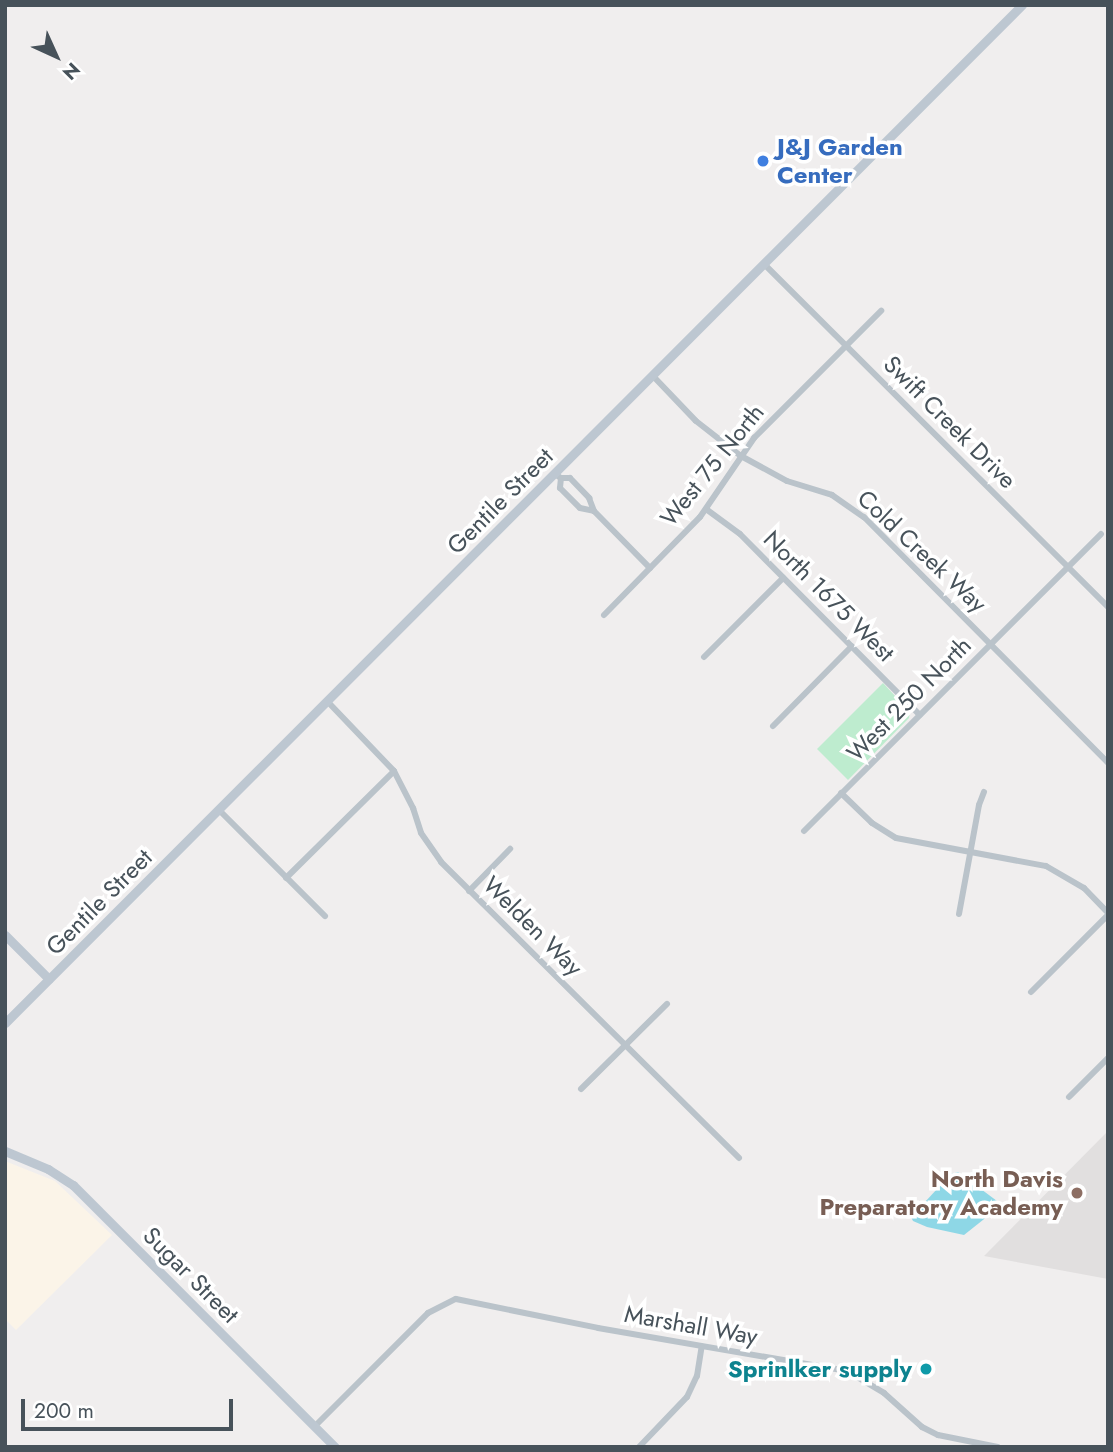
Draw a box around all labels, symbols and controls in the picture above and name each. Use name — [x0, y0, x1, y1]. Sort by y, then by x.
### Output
north arrow — [21, 21, 91, 91]
text: N — [56, 56, 86, 86]
place label: J&J Garden Center — [777, 133, 903, 189]
marker: J&J Garden Center — [755, 153, 771, 169]
street label: Swift Creek Drive — [878, 350, 1022, 494]
street label: West 75 North — [654, 398, 770, 532]
street label: Gentile Street — [441, 442, 559, 560]
street label: Cold Creek Way — [851, 484, 993, 618]
street label: North 1675 West — [758, 525, 900, 667]
street label: West 250 North — [841, 631, 977, 767]
street label: Gentile Street — [40, 843, 158, 961]
street label: Welden Way — [477, 870, 589, 982]
place label: North Davis Preparatory Academy — [820, 1165, 1063, 1221]
marker: North Davis Preparatory Academy — [1069, 1185, 1085, 1201]
street label: Sugar Street — [137, 1221, 245, 1329]
street label: Marshall Way — [622, 1299, 760, 1351]
place label: Sprinlker supply — [728, 1355, 912, 1383]
marker: Sprinlker supply — [918, 1361, 934, 1377]
scale bar — [24, 1386, 236, 1430]
text: 200 m — [34, 1396, 94, 1426]

